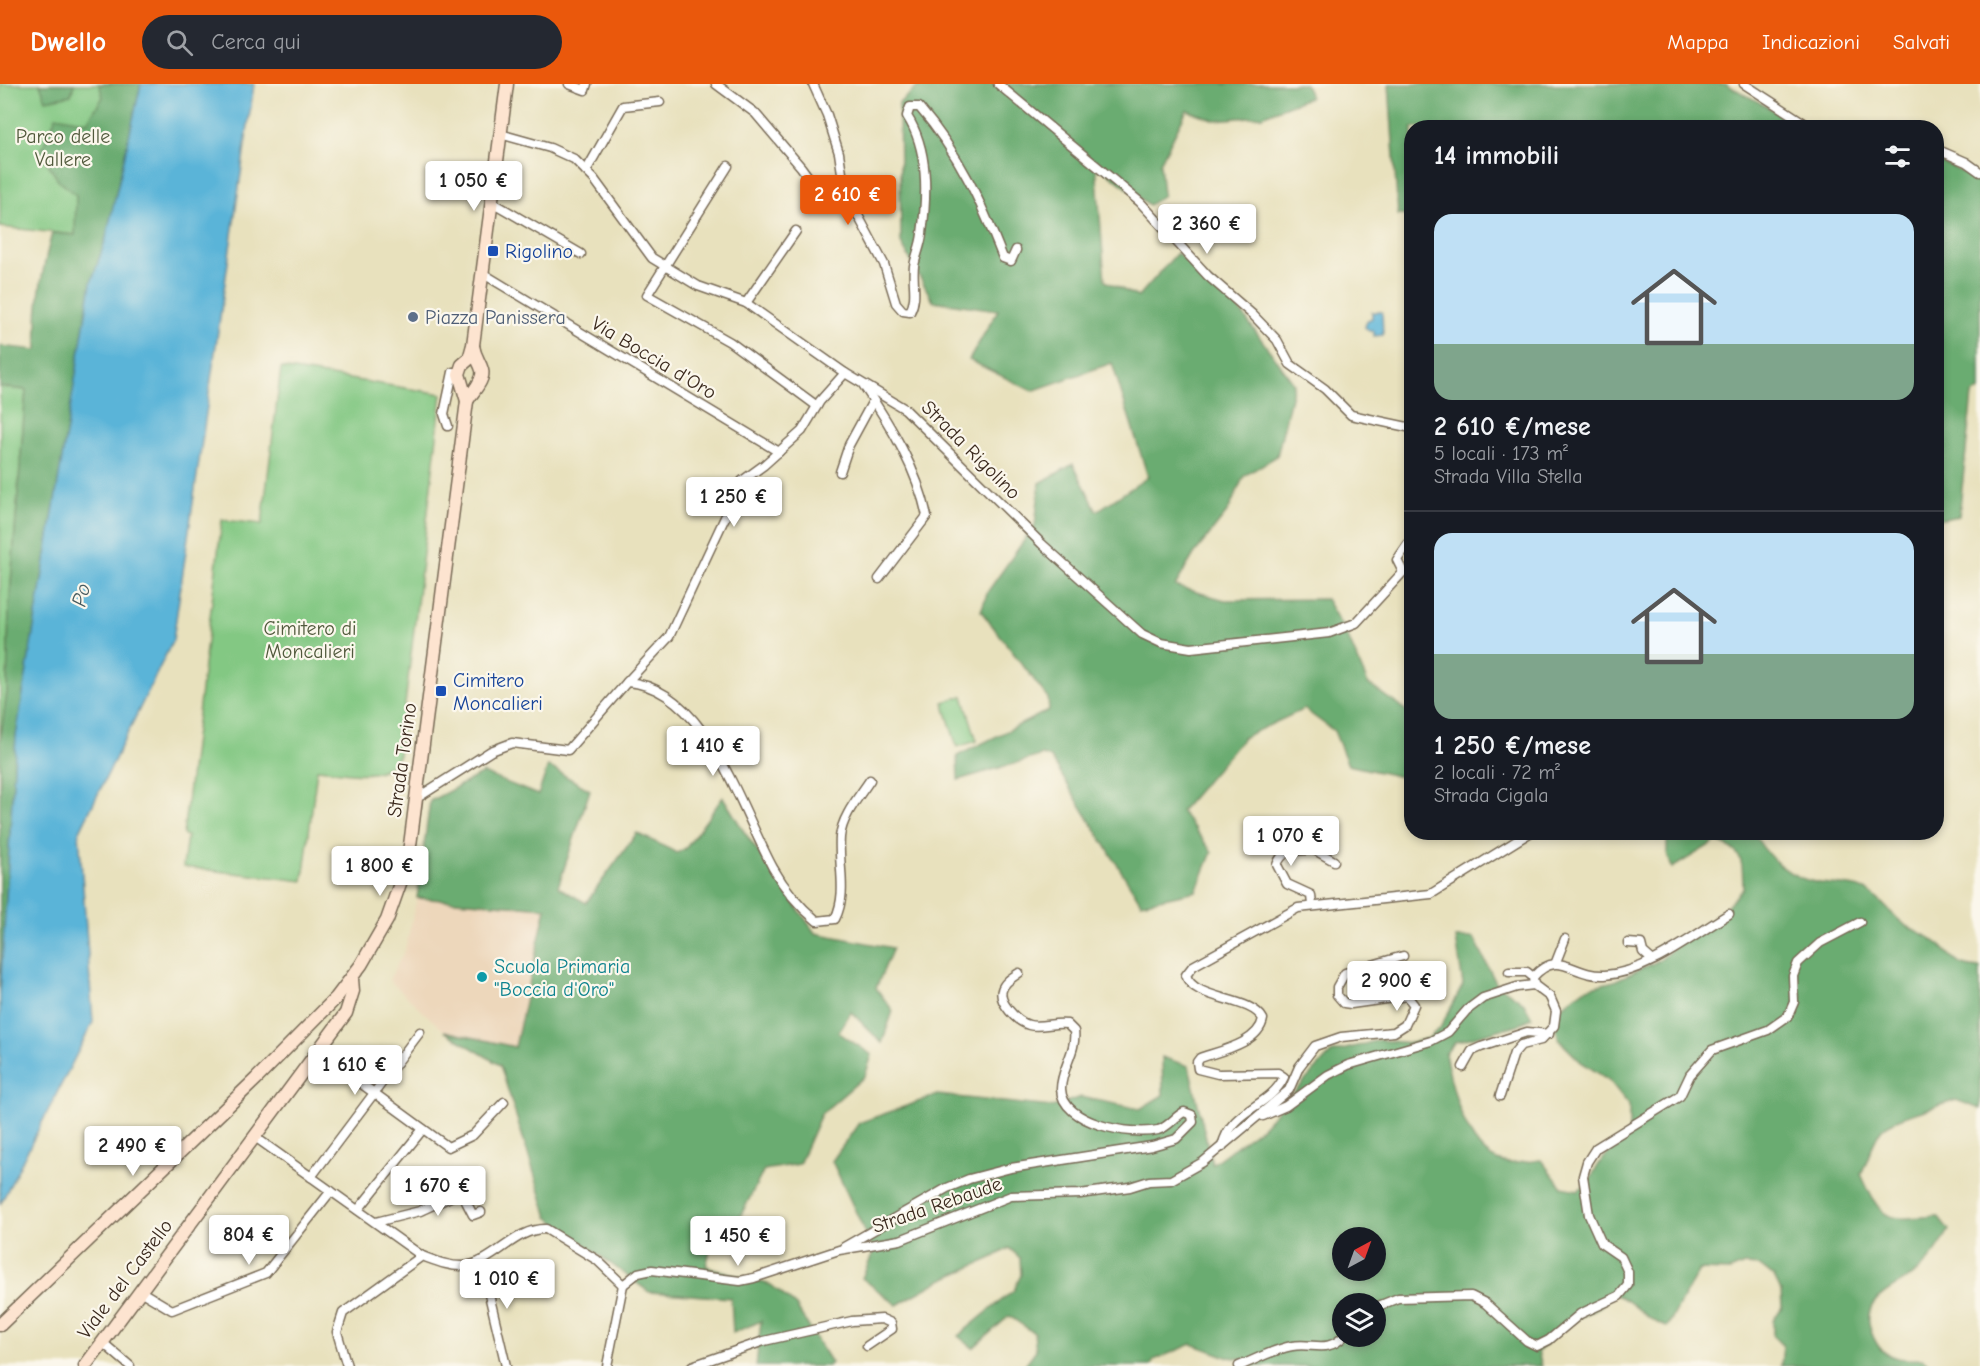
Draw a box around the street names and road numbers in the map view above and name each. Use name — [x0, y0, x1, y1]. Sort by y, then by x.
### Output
street label: Via Boccia d'Oro — [587, 312, 721, 404]
street label: Strada Rigolino — [917, 396, 1025, 504]
street label: Strada Torino — [383, 701, 421, 819]
street label: Strada Rebaude — [869, 1172, 1005, 1238]
street label: Viale del Castello — [73, 1215, 177, 1343]

